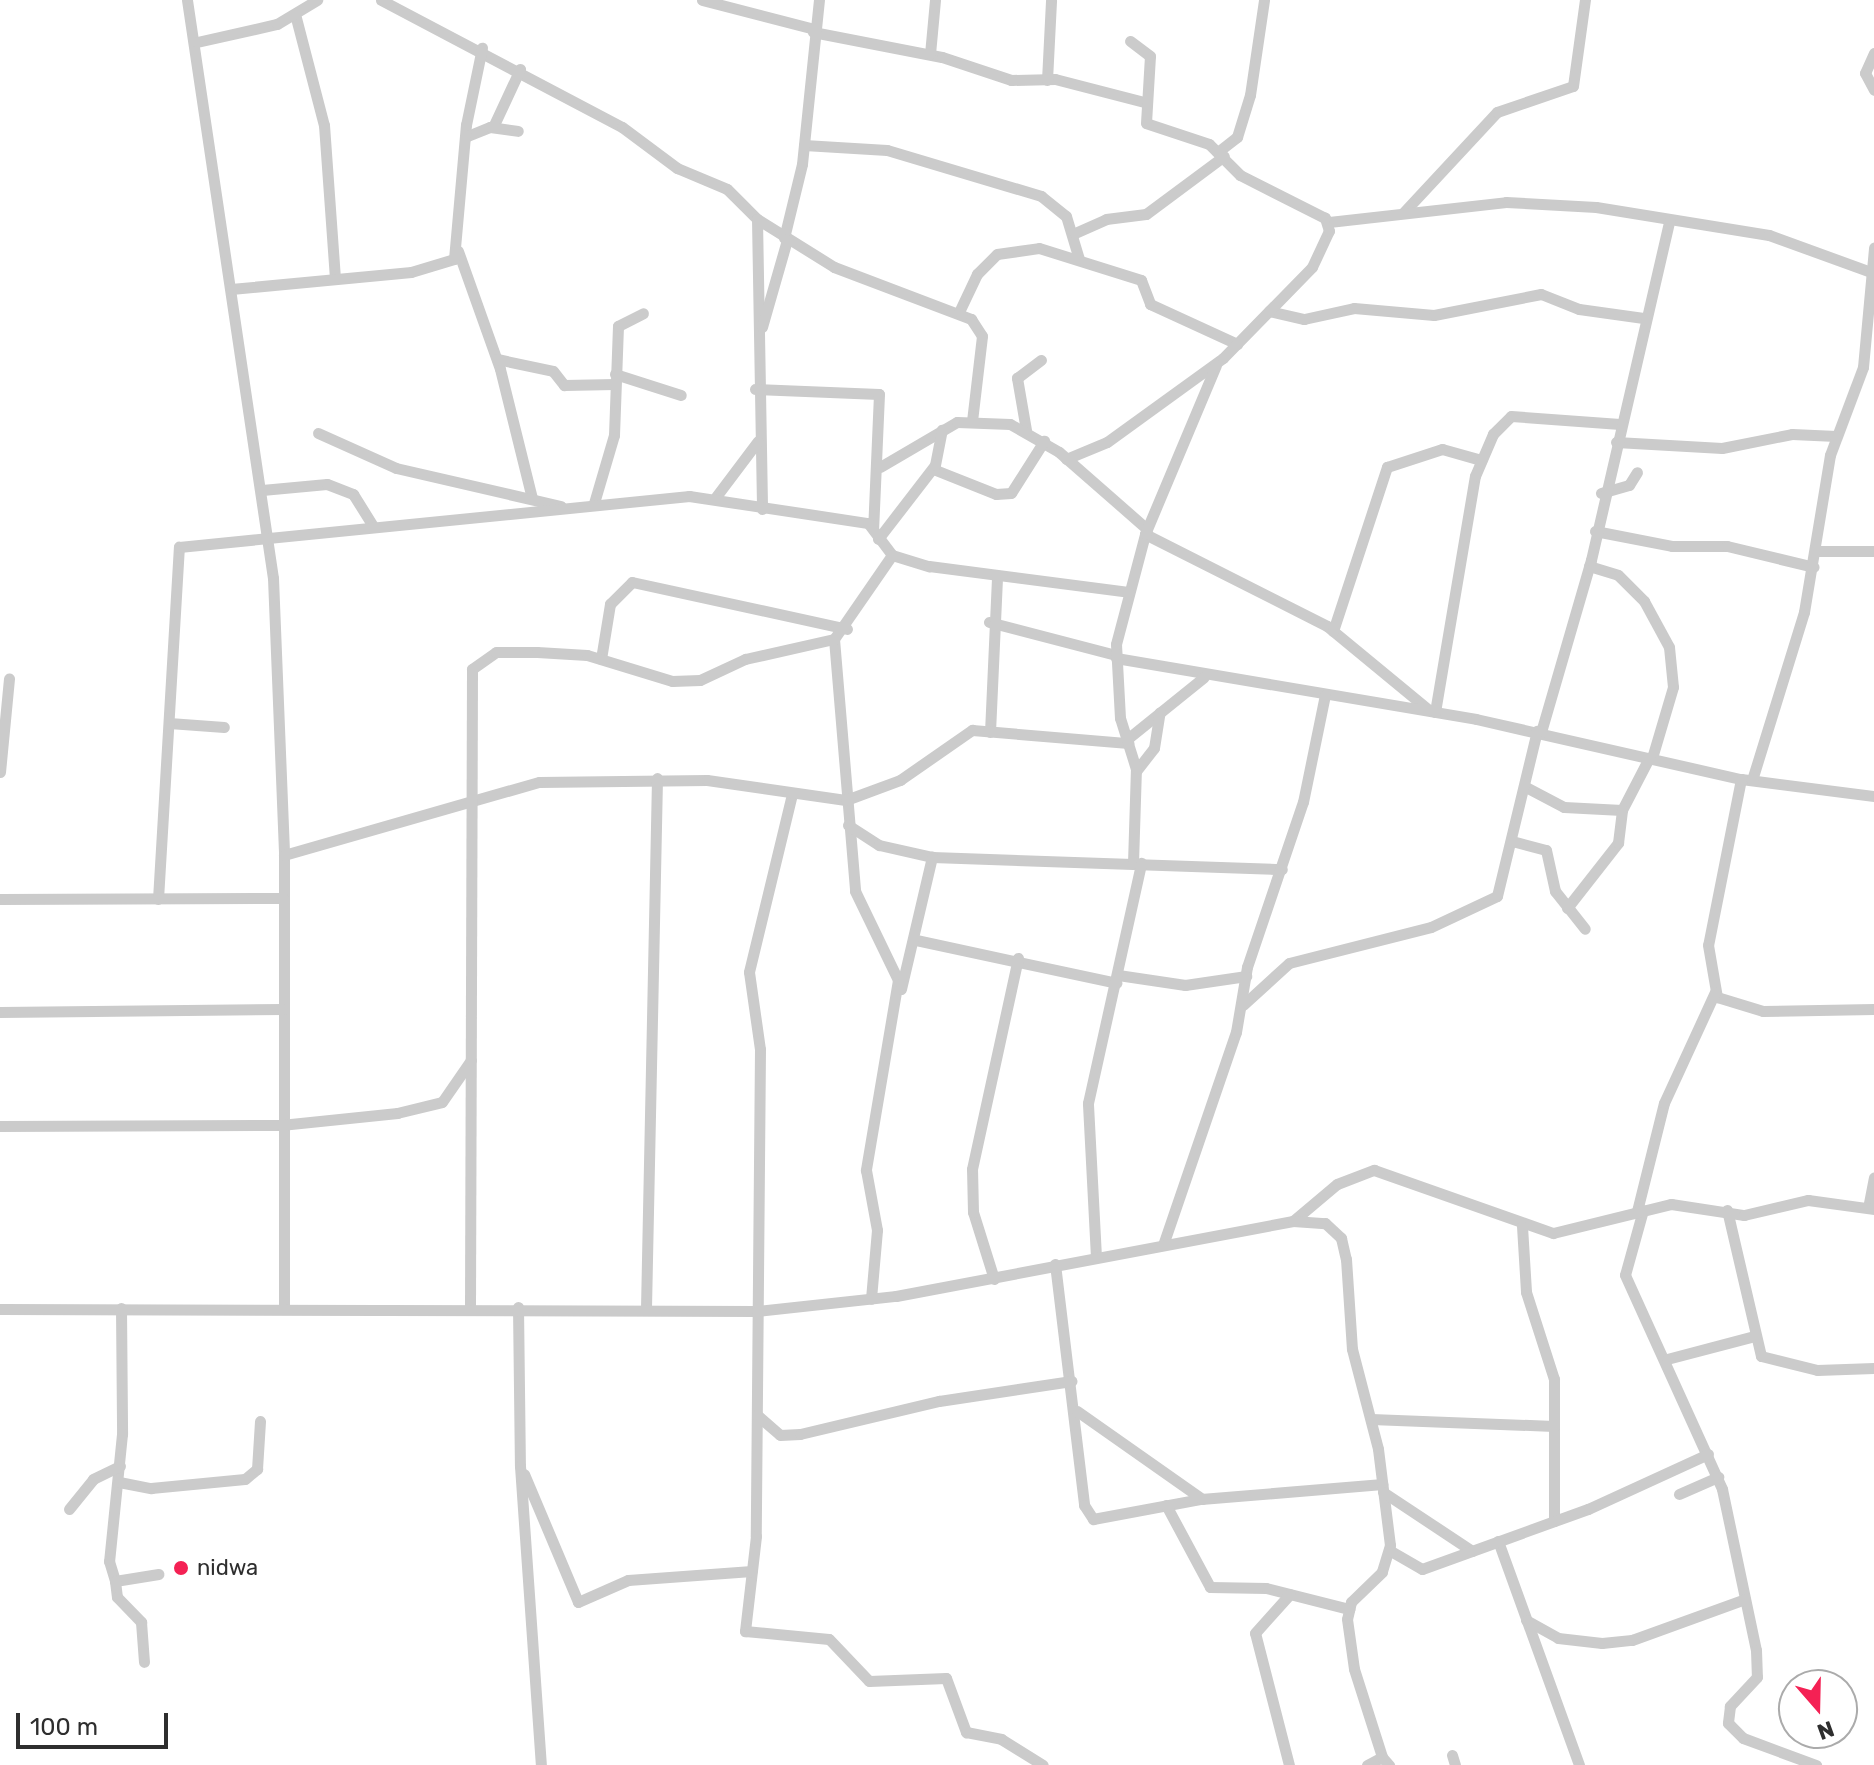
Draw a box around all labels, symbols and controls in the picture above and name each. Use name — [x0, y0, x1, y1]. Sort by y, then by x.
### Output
place label: nidwa — [197, 1555, 258, 1581]
marker: nidwa — [172, 1559, 190, 1577]
north arrow — [1778, 1669, 1858, 1749]
scale bar — [20, 1697, 172, 1747]
text: 100 m — [30, 1713, 98, 1741]
text: N — [1814, 1715, 1838, 1746]

